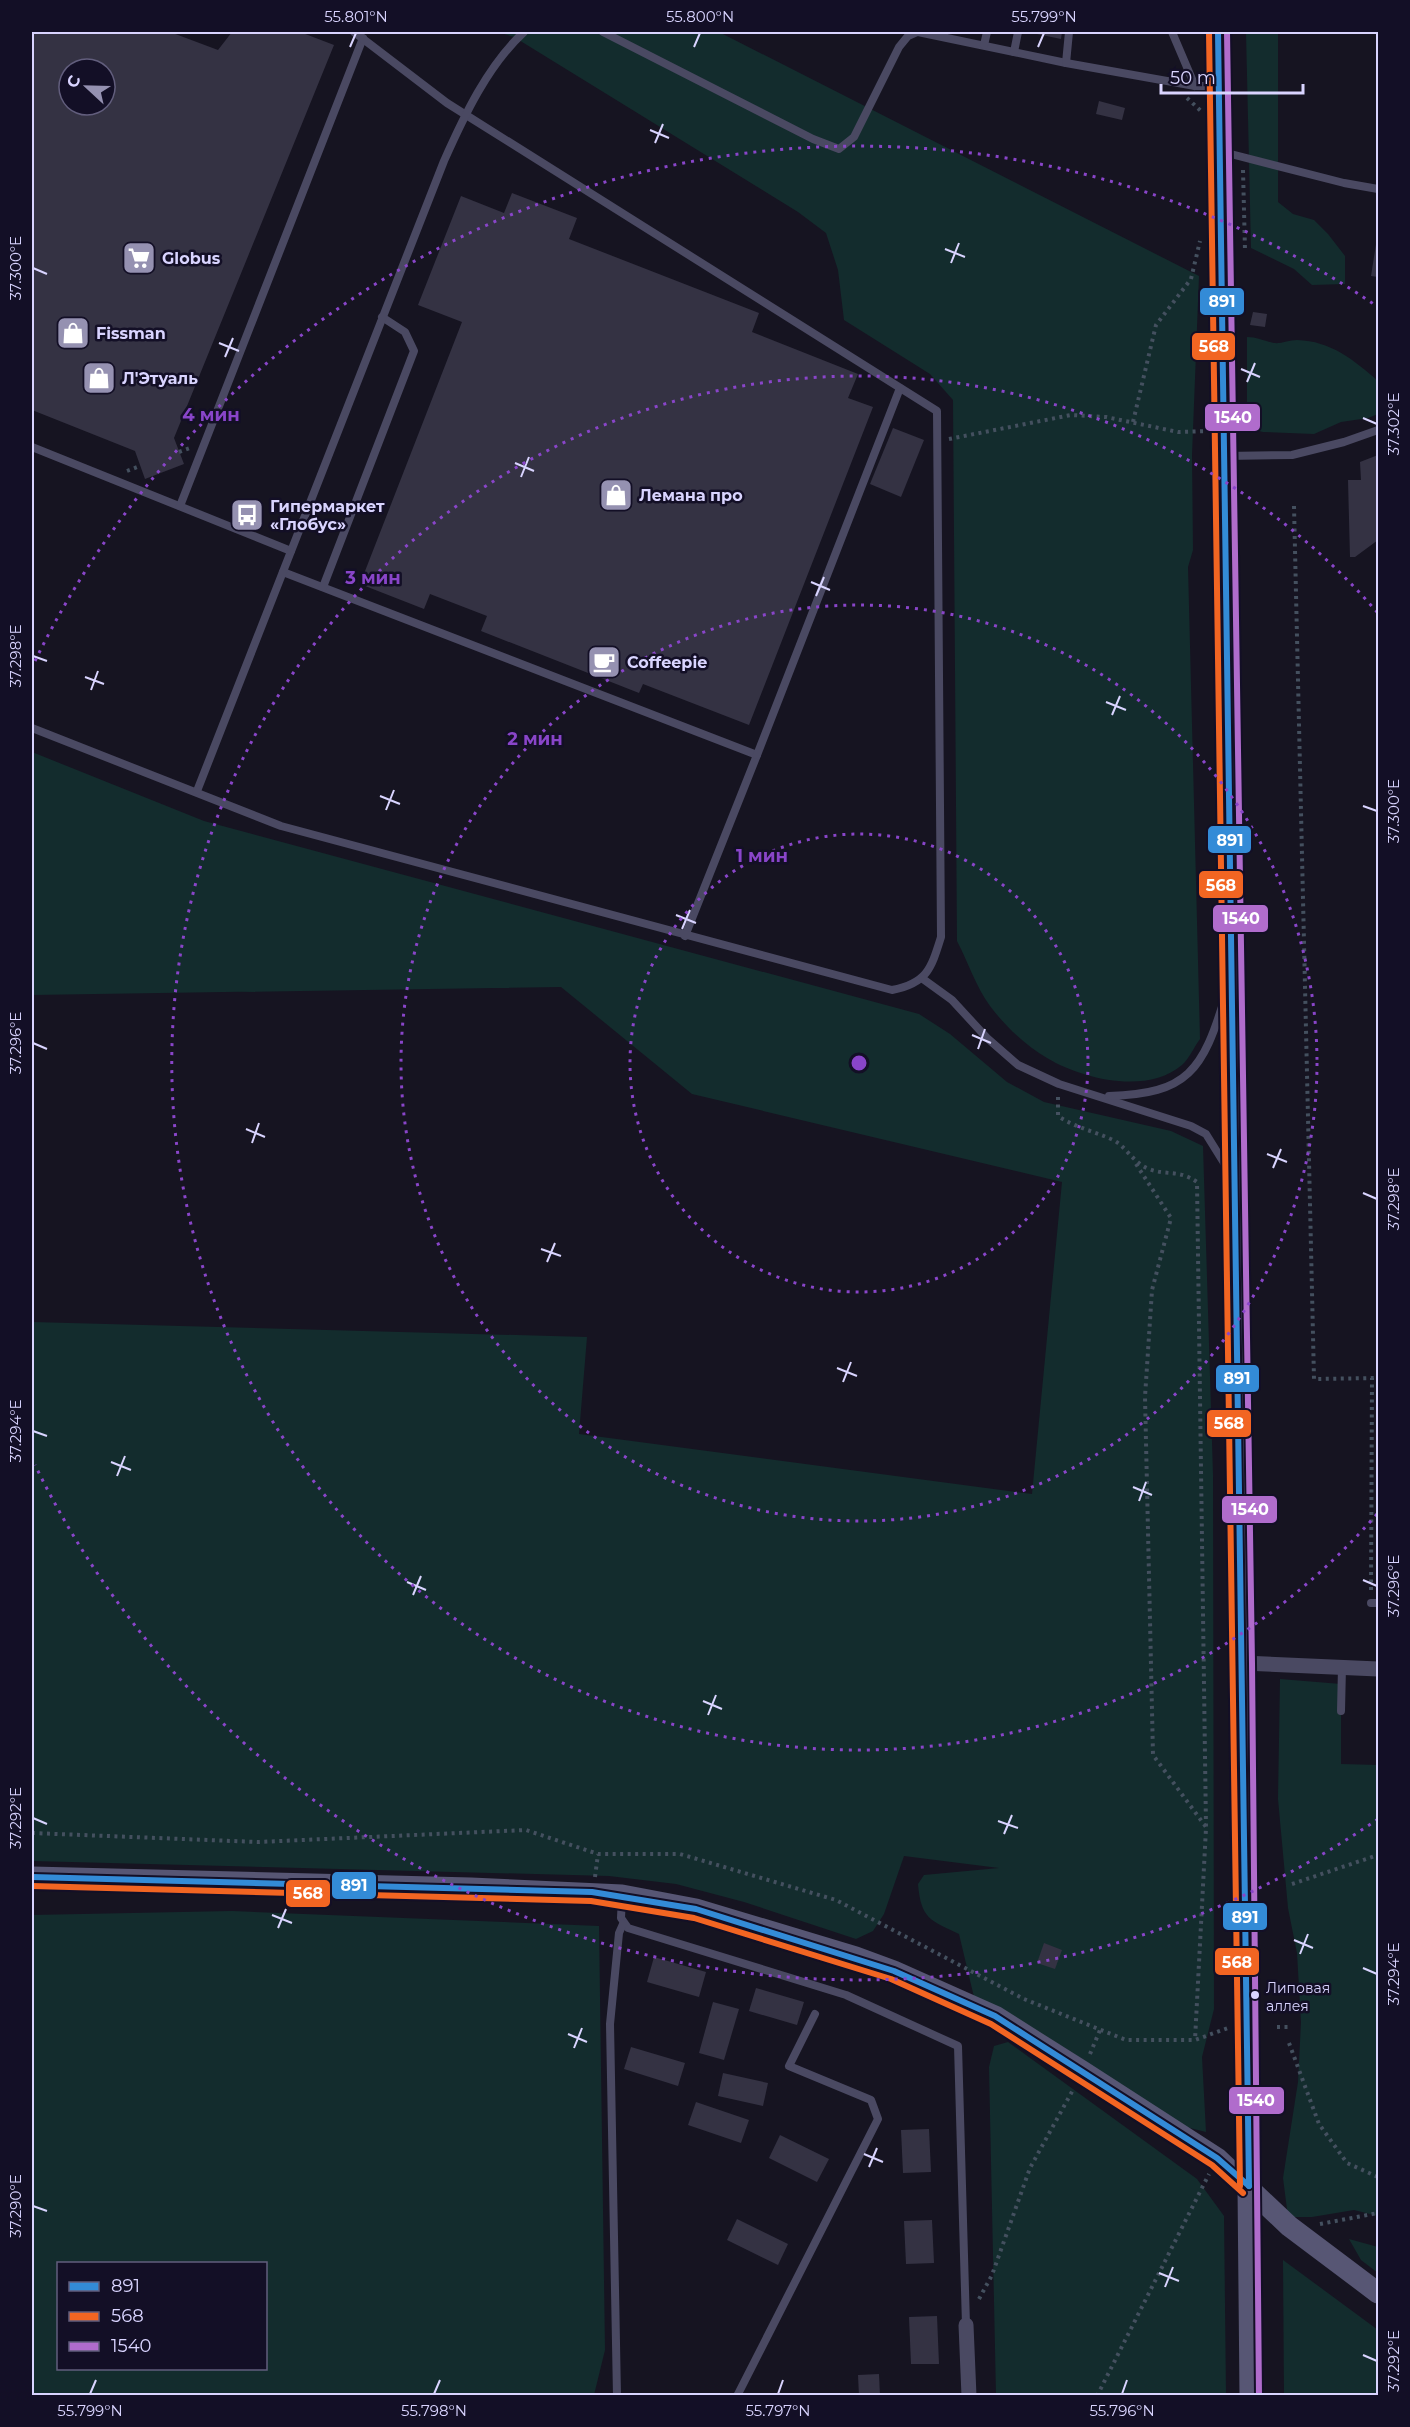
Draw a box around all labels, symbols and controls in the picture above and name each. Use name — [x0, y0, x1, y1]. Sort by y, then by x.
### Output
text: 55.801°N — [324, 7, 388, 26]
text: 55.800°N — [666, 7, 734, 26]
text: 55.799°N — [1011, 7, 1077, 26]
north arrow — [57, 57, 117, 117]
scale bar — [1161, 57, 1304, 95]
text: 50 m — [1170, 67, 1216, 89]
text: С — [63, 72, 85, 91]
text: 37.300°E — [6, 236, 25, 300]
supermarket icon: Globus — [121, 240, 157, 276]
place label: Globus — [162, 249, 221, 268]
line badge: 891 — [1199, 287, 1245, 316]
text: 891 — [1209, 292, 1235, 311]
shop icon: Fissman — [55, 315, 91, 351]
place label: Fissman — [96, 324, 166, 343]
line badge: 568 — [1191, 332, 1236, 361]
text: 568 — [1199, 337, 1229, 356]
shop icon: Л'Этуаль — [81, 360, 117, 396]
place label: Л'Этуаль — [122, 369, 198, 388]
text: 37.302°E — [1384, 393, 1403, 455]
line badge: 1540 — [1204, 403, 1261, 432]
text: 4 мин — [182, 404, 240, 426]
text: 1540 — [1214, 408, 1252, 427]
shop icon: Лемана про — [598, 477, 634, 513]
place label: Лемана про — [639, 486, 743, 505]
bus stop icon: Гипермаркет «Глобус» — [229, 497, 265, 533]
place label: Гипермаркет «Глобус» — [270, 497, 385, 534]
text: 3 мин — [344, 567, 401, 589]
text: 37.298°E — [6, 624, 25, 688]
cafe icon: Coffeepie — [586, 644, 622, 680]
place label: Coffeepie — [627, 653, 707, 672]
text: 2 мин — [507, 728, 563, 750]
text: 37.300°E — [1384, 779, 1403, 843]
line badge: 891 — [1207, 825, 1252, 854]
text: 891 — [1217, 831, 1243, 850]
text: 1 мин — [736, 845, 788, 867]
line badge: 568 — [1198, 870, 1244, 899]
text: 568 — [1206, 876, 1236, 895]
line badge: 1540 — [1212, 904, 1269, 933]
text: 1540 — [1222, 909, 1260, 928]
text: 37.296°E — [6, 1012, 25, 1074]
centre of rings — [849, 1053, 869, 1073]
text: 37.298°E — [1384, 1167, 1403, 1231]
line badge: 891 — [1215, 1364, 1260, 1393]
text: 891 — [1224, 1369, 1250, 1388]
text: 37.294°E — [6, 1399, 25, 1463]
line badge: 568 — [1206, 1409, 1252, 1438]
text: 568 — [1214, 1414, 1244, 1433]
line badge: 1540 — [1221, 1495, 1278, 1524]
text: 1540 — [1231, 1500, 1269, 1519]
text: 37.296°E — [1384, 1555, 1403, 1617]
text: 37.292°E — [6, 1787, 25, 1849]
line badge: 891 — [331, 1871, 377, 1900]
text: 891 — [341, 1876, 367, 1895]
line badge: 568 — [285, 1879, 331, 1908]
text: 568 — [293, 1884, 323, 1903]
line badge: 891 — [1222, 1902, 1268, 1931]
text: 891 — [1232, 1908, 1258, 1927]
text: 37.294°E — [1384, 1942, 1403, 2006]
line badge: 568 — [1214, 1947, 1260, 1976]
text: 568 — [1222, 1953, 1252, 1972]
place label: Липовая аллея — [1266, 1979, 1330, 2015]
marker: Липовая аллея — [1249, 1989, 1261, 2001]
line badge: 1540 — [1228, 2086, 1285, 2115]
text: 1540 — [1237, 2091, 1275, 2110]
text: 37.290°E — [6, 2174, 25, 2238]
legend — [57, 2262, 267, 2370]
text: 891 — [111, 2275, 140, 2297]
text: 568 — [111, 2305, 144, 2327]
text: 37.292°E — [1384, 2330, 1403, 2392]
text: 1540 — [111, 2335, 152, 2357]
text: 55.799°N — [57, 2401, 123, 2420]
text: 55.798°N — [401, 2401, 467, 2420]
text: 55.797°N — [745, 2401, 811, 2420]
text: 55.796°N — [1089, 2401, 1155, 2420]

